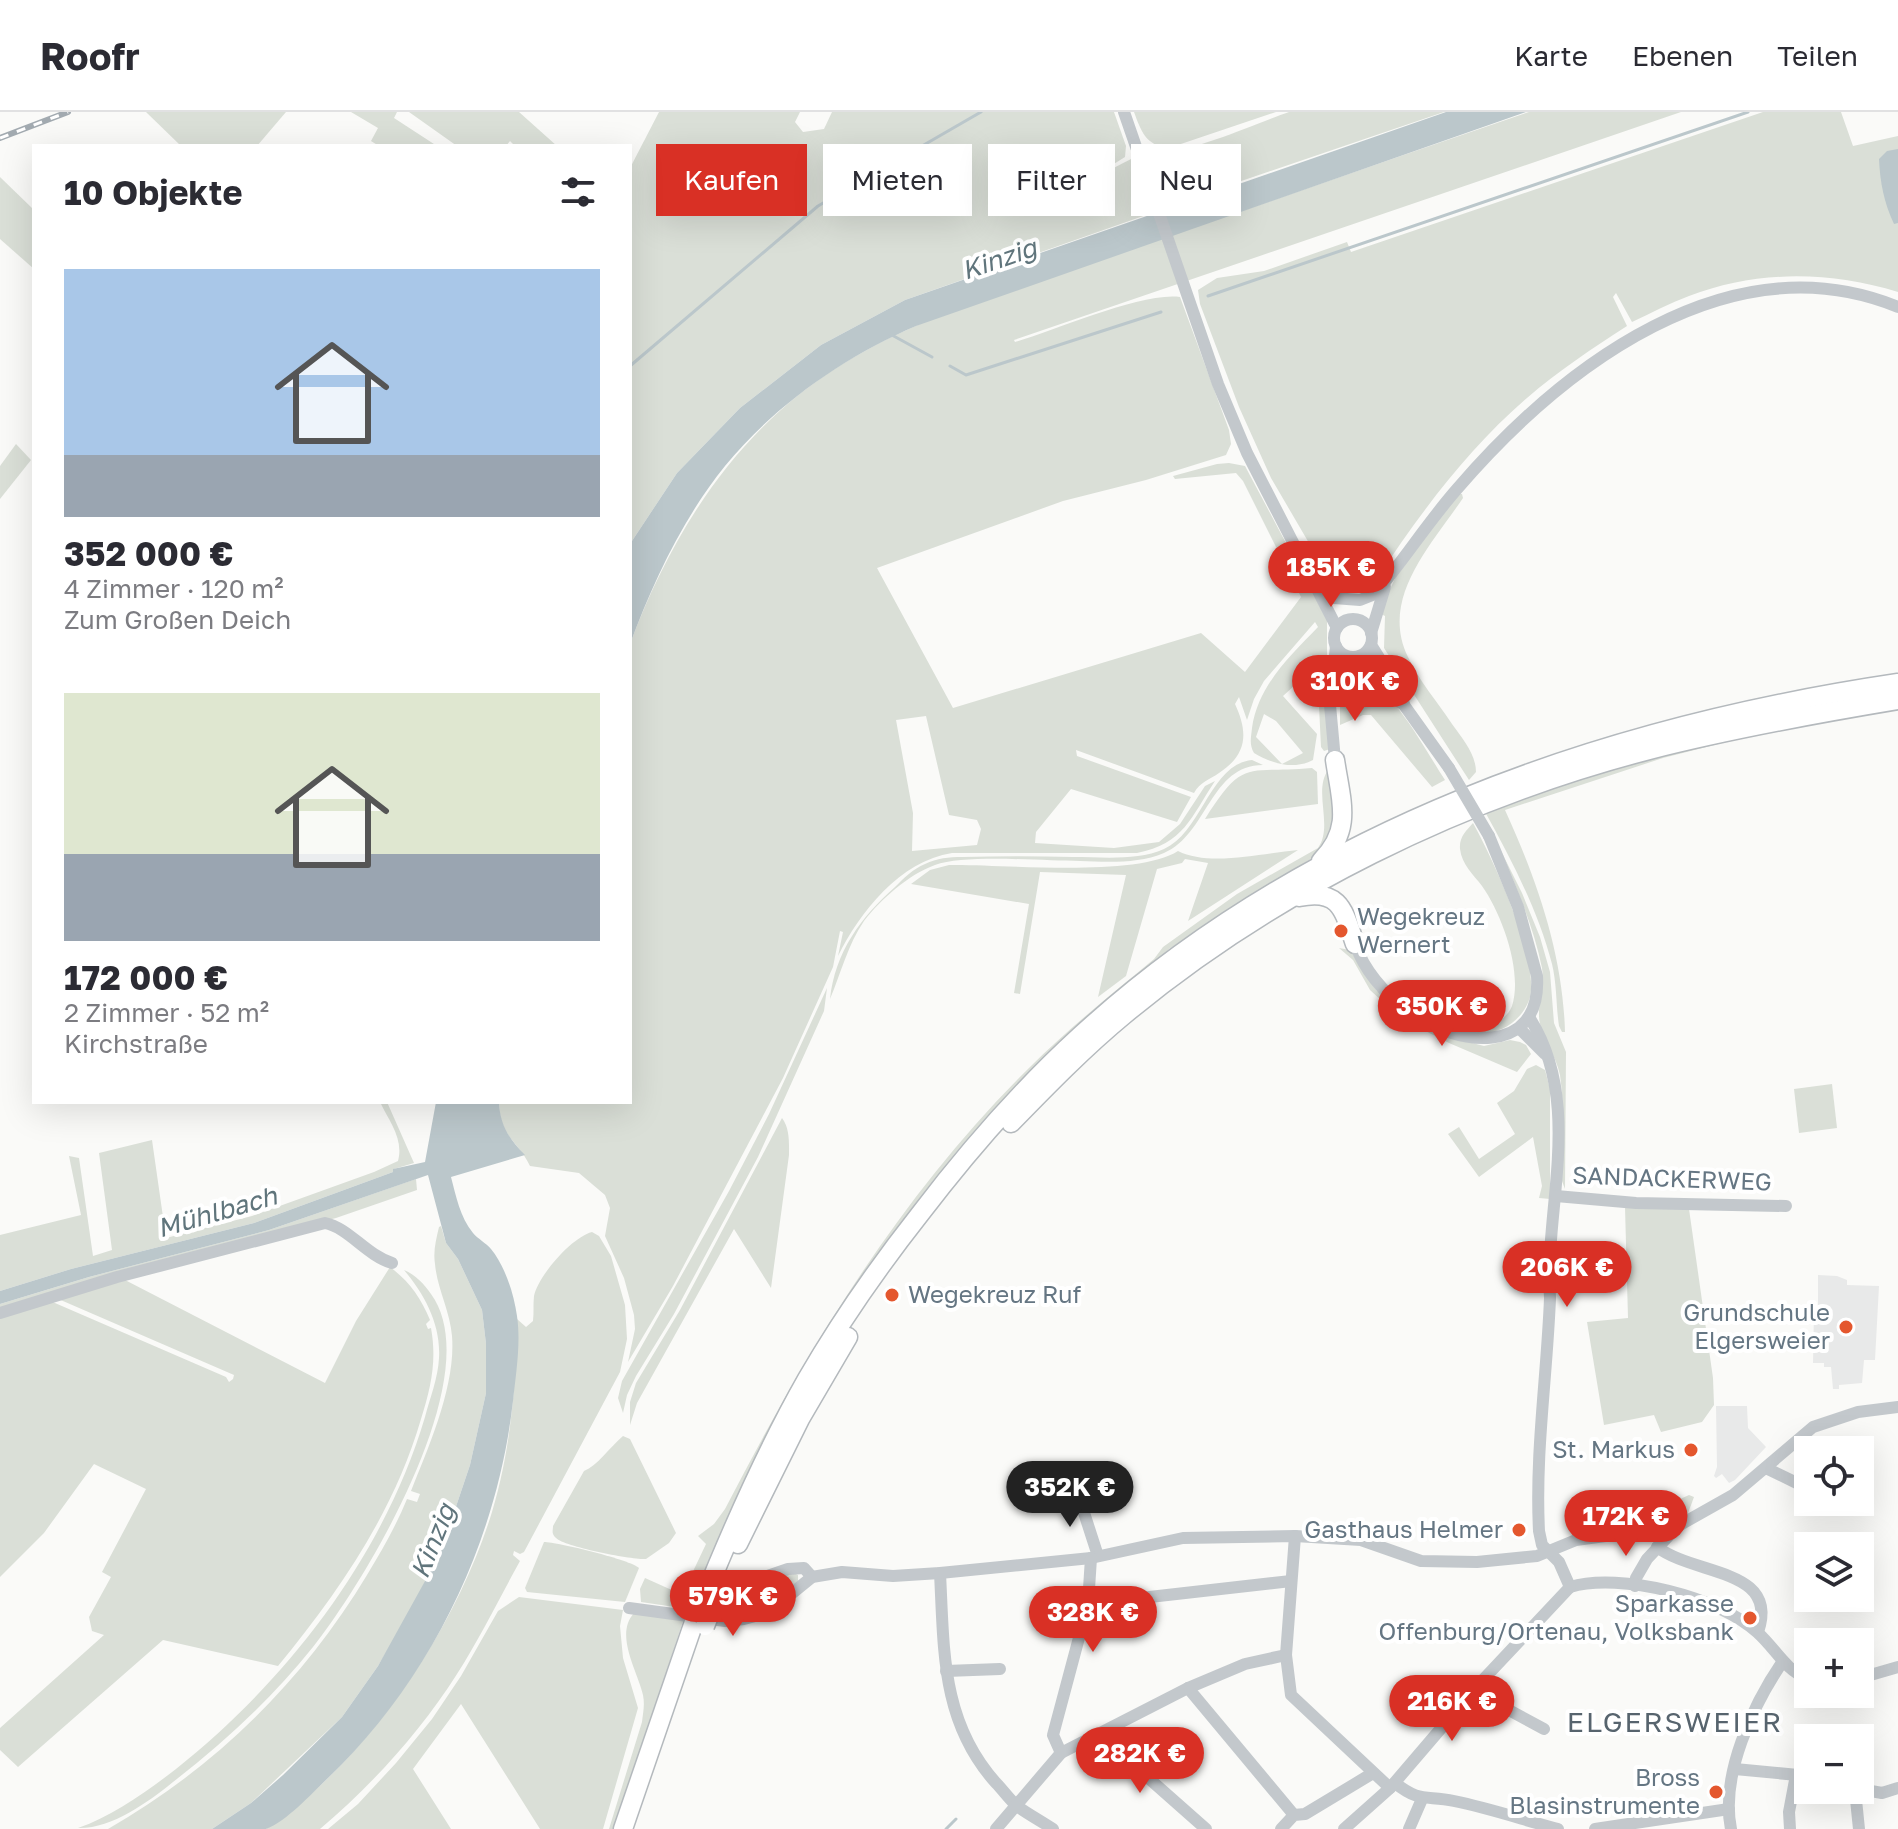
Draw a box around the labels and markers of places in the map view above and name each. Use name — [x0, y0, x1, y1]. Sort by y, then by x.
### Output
pin: 185K € — [1266, 541, 1396, 609]
pin: 310K € — [1290, 655, 1420, 723]
place label: Wegekreuz Wernert — [1357, 901, 1485, 958]
marker: Wegekreuz Wernert — [1332, 922, 1350, 940]
pin: 350K € — [1377, 980, 1507, 1048]
pin: 206K € — [1502, 1241, 1632, 1309]
place label: Wegekreuz Ruf — [908, 1279, 1081, 1308]
marker: Wegekreuz Ruf — [883, 1286, 901, 1304]
place label: Grundschule Elgersweier — [1683, 1297, 1830, 1354]
marker: Grundschule Elgersweier — [1837, 1318, 1855, 1336]
place label: St. Markus — [1552, 1434, 1675, 1463]
marker: St. Markus — [1682, 1441, 1700, 1459]
pin: 352K € — [1005, 1461, 1135, 1529]
pin: 172K € — [1561, 1490, 1691, 1558]
place label: Gasthaus Helmer — [1304, 1514, 1503, 1543]
marker: Gasthaus Helmer — [1510, 1521, 1528, 1539]
pin: 579K € — [668, 1570, 798, 1638]
pin: 328K € — [1028, 1586, 1158, 1654]
place label: Sparkasse Offenburg/Ortenau, Volksbank — [1379, 1588, 1734, 1645]
marker: Sparkasse Offenburg/Ortenau, Volksbank — [1741, 1609, 1759, 1627]
pin: 216K € — [1387, 1675, 1517, 1743]
pin: 282K € — [1075, 1727, 1205, 1795]
place label: Bross Blasinstrumente — [1509, 1762, 1700, 1819]
marker: Bross Blasinstrumente — [1707, 1783, 1725, 1801]

